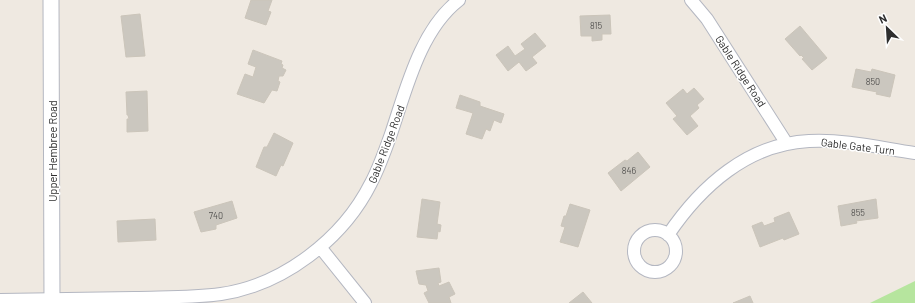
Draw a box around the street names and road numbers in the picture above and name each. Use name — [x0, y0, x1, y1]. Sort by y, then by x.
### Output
street label: Gable Ridge Road — [713, 33, 769, 109]
street label: Upper Hembree Road — [46, 100, 59, 202]
street label: Gable Ridge Road — [365, 103, 407, 185]
street label: Gable Gate Turn — [820, 135, 896, 157]

